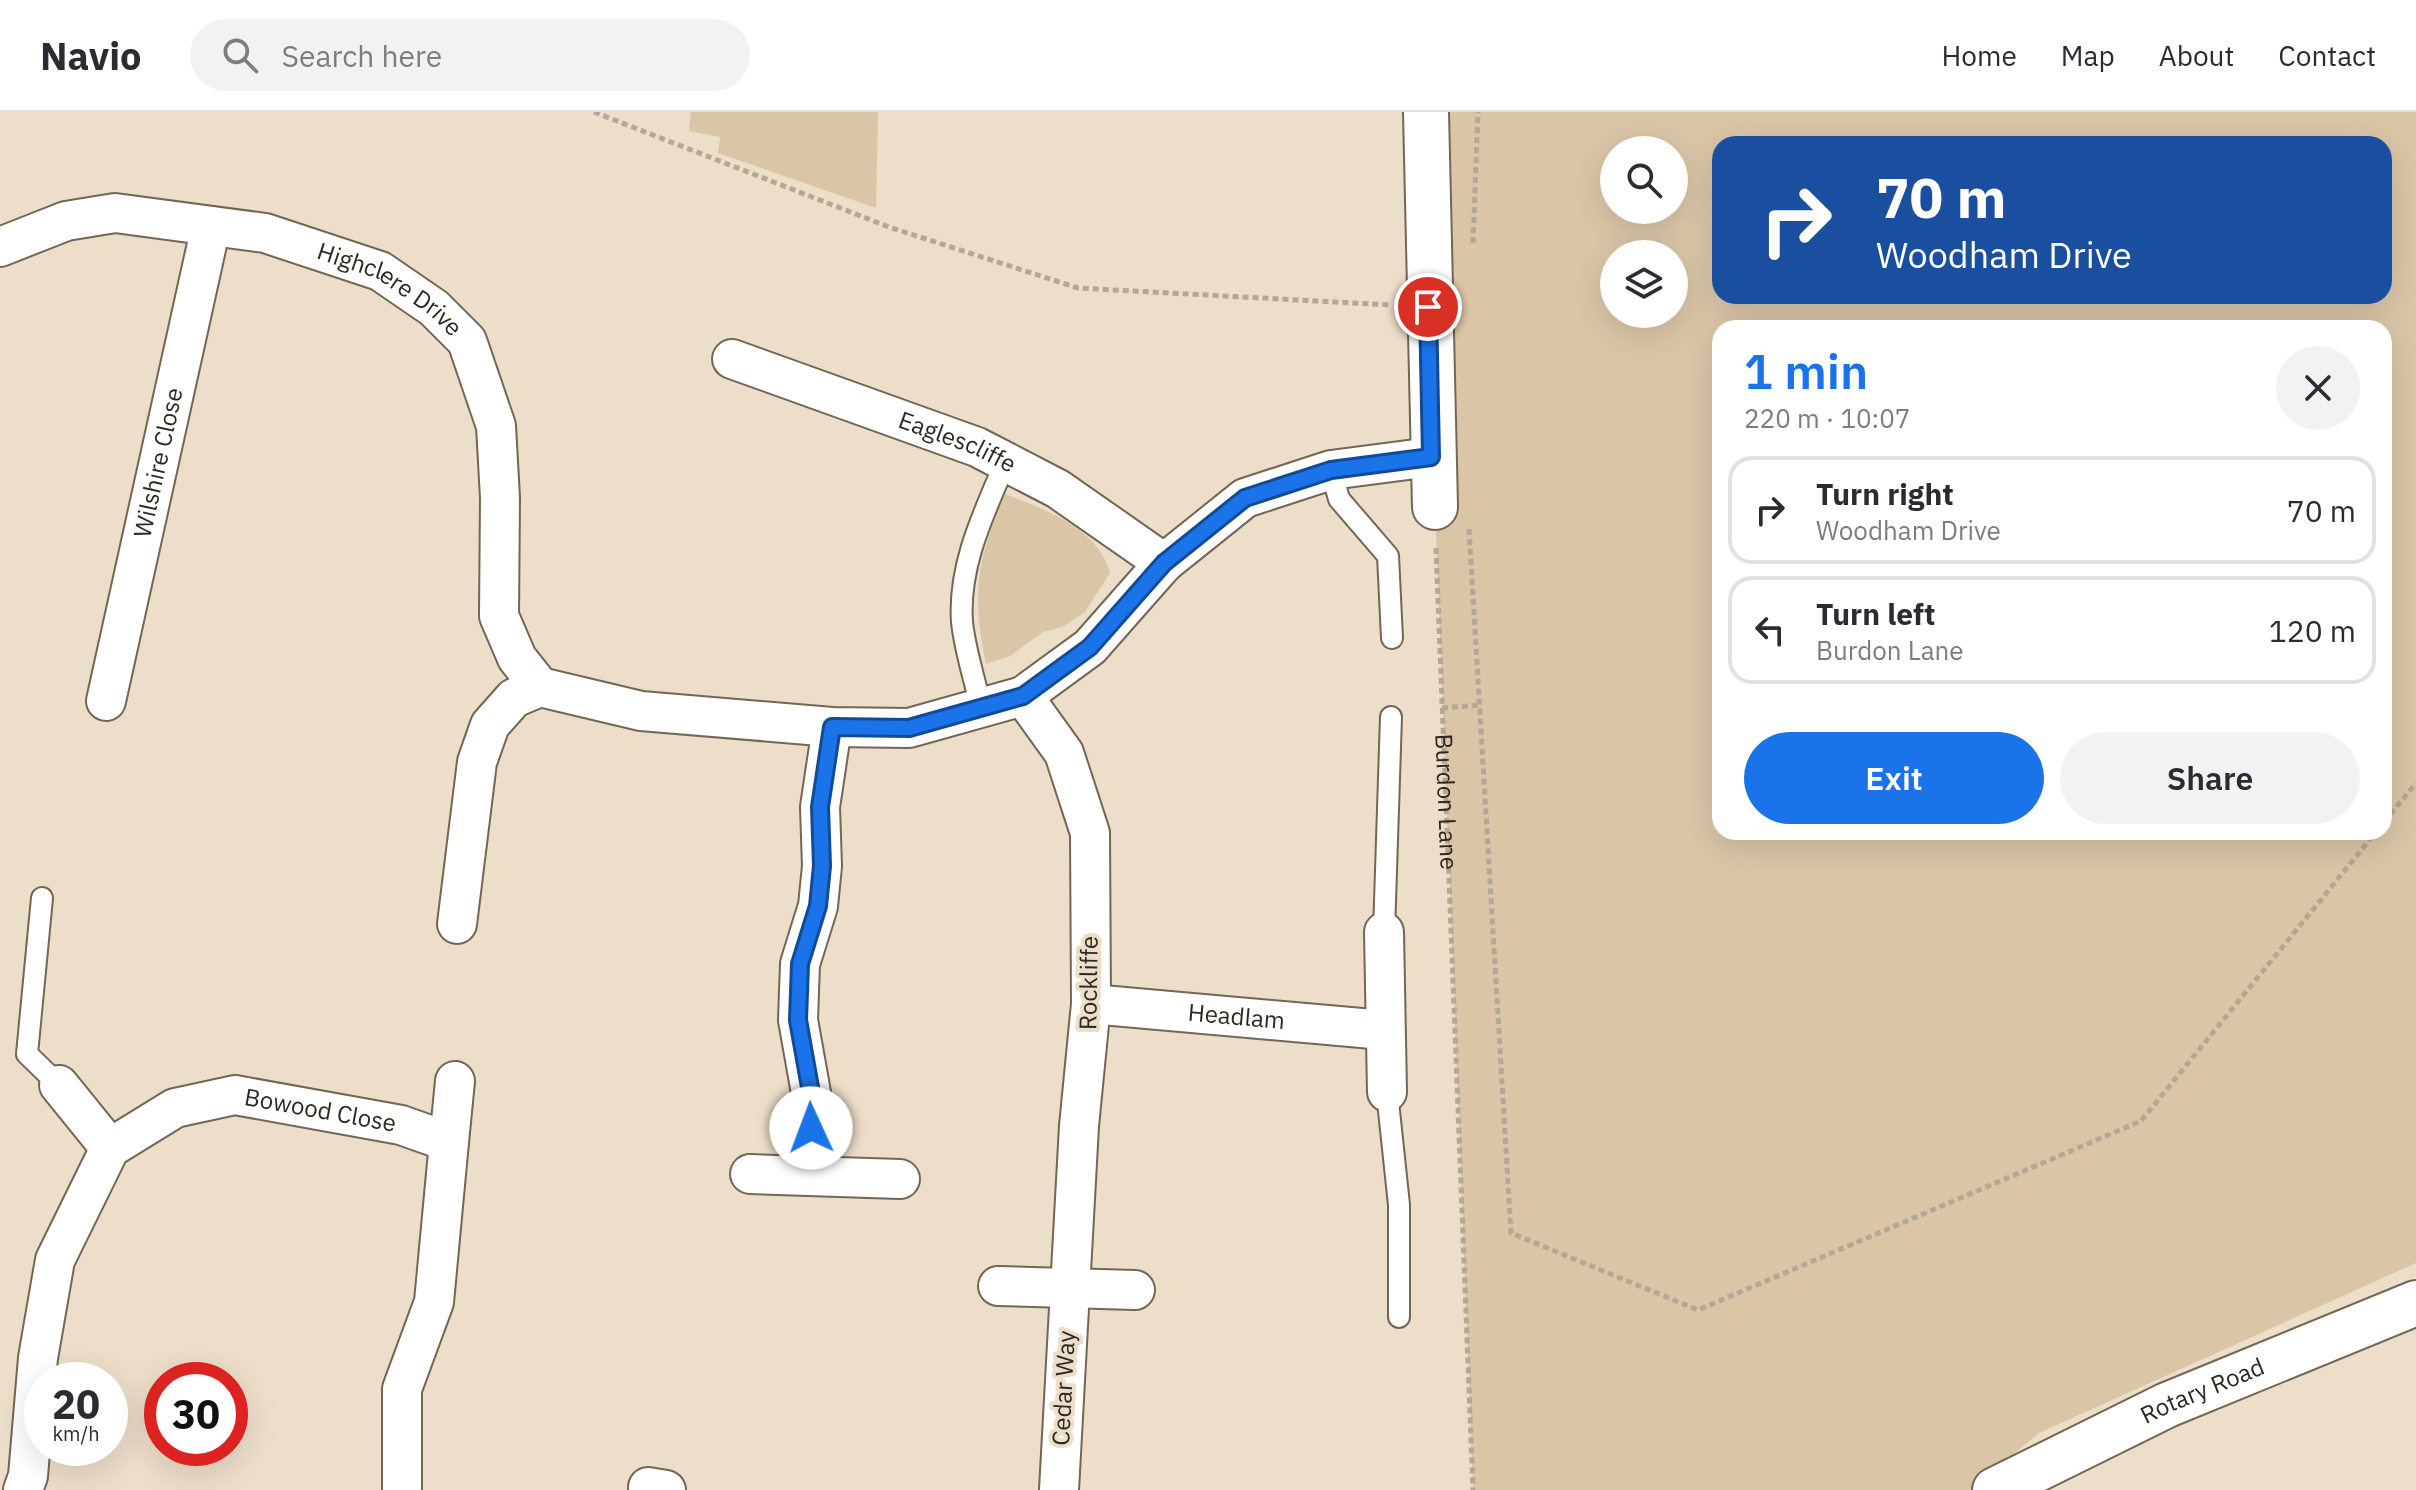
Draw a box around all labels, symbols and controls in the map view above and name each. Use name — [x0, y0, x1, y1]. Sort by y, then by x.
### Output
search box — [190, 19, 750, 91]
text: Navio — [40, 31, 142, 80]
icon: search — [218, 33, 262, 77]
text: Search here — [282, 36, 442, 75]
text: Home — [1941, 37, 2017, 74]
text: Map — [2061, 37, 2115, 74]
text: About — [2159, 37, 2234, 74]
text: Contact — [2278, 37, 2376, 74]
map controls — [1600, 136, 1688, 328]
button: search — [1600, 136, 1688, 224]
text: 70 m — [1876, 161, 2006, 233]
icon: right — [1744, 168, 1848, 272]
text: Woodham Drive — [1876, 231, 2132, 278]
street label: Highclere Drive — [313, 234, 470, 342]
button: layers — [1600, 240, 1688, 328]
pin — [1394, 273, 1462, 341]
icon: arrive — [1406, 285, 1450, 329]
text: 1 min — [1744, 340, 1868, 402]
button: close — [2276, 346, 2360, 430]
street label: Wilshire Close — [126, 385, 190, 540]
text: 220 m · 10:07 — [1744, 401, 1910, 435]
street label: Eaglescliffe — [894, 403, 1022, 480]
text: Turn right — [1816, 474, 1954, 513]
icon: right — [1748, 488, 1792, 532]
text: 70 m — [2287, 491, 2356, 530]
text: Woodham Drive — [1816, 513, 2001, 547]
text: Turn left — [1816, 594, 1935, 633]
icon: left — [1748, 608, 1792, 652]
text: 120 m — [2269, 611, 2356, 650]
text: Burdon Lane — [1816, 633, 1964, 667]
button: Exit — [1744, 732, 2044, 824]
button: Share — [2060, 732, 2360, 824]
street label: Burdon Lane — [1428, 733, 1466, 871]
street label: Rockliffe — [1071, 936, 1105, 1030]
street label: Headlam — [1187, 996, 1286, 1036]
street label: Bowood Close — [242, 1080, 399, 1139]
position arrow — [769, 1086, 853, 1170]
street label: Cedar Way — [1044, 1330, 1082, 1446]
street label: Rotary Road — [2135, 1350, 2269, 1431]
speed limit sign: 30 — [144, 1362, 248, 1466]
text: 20 — [52, 1378, 100, 1430]
text: km/h — [52, 1420, 100, 1447]

